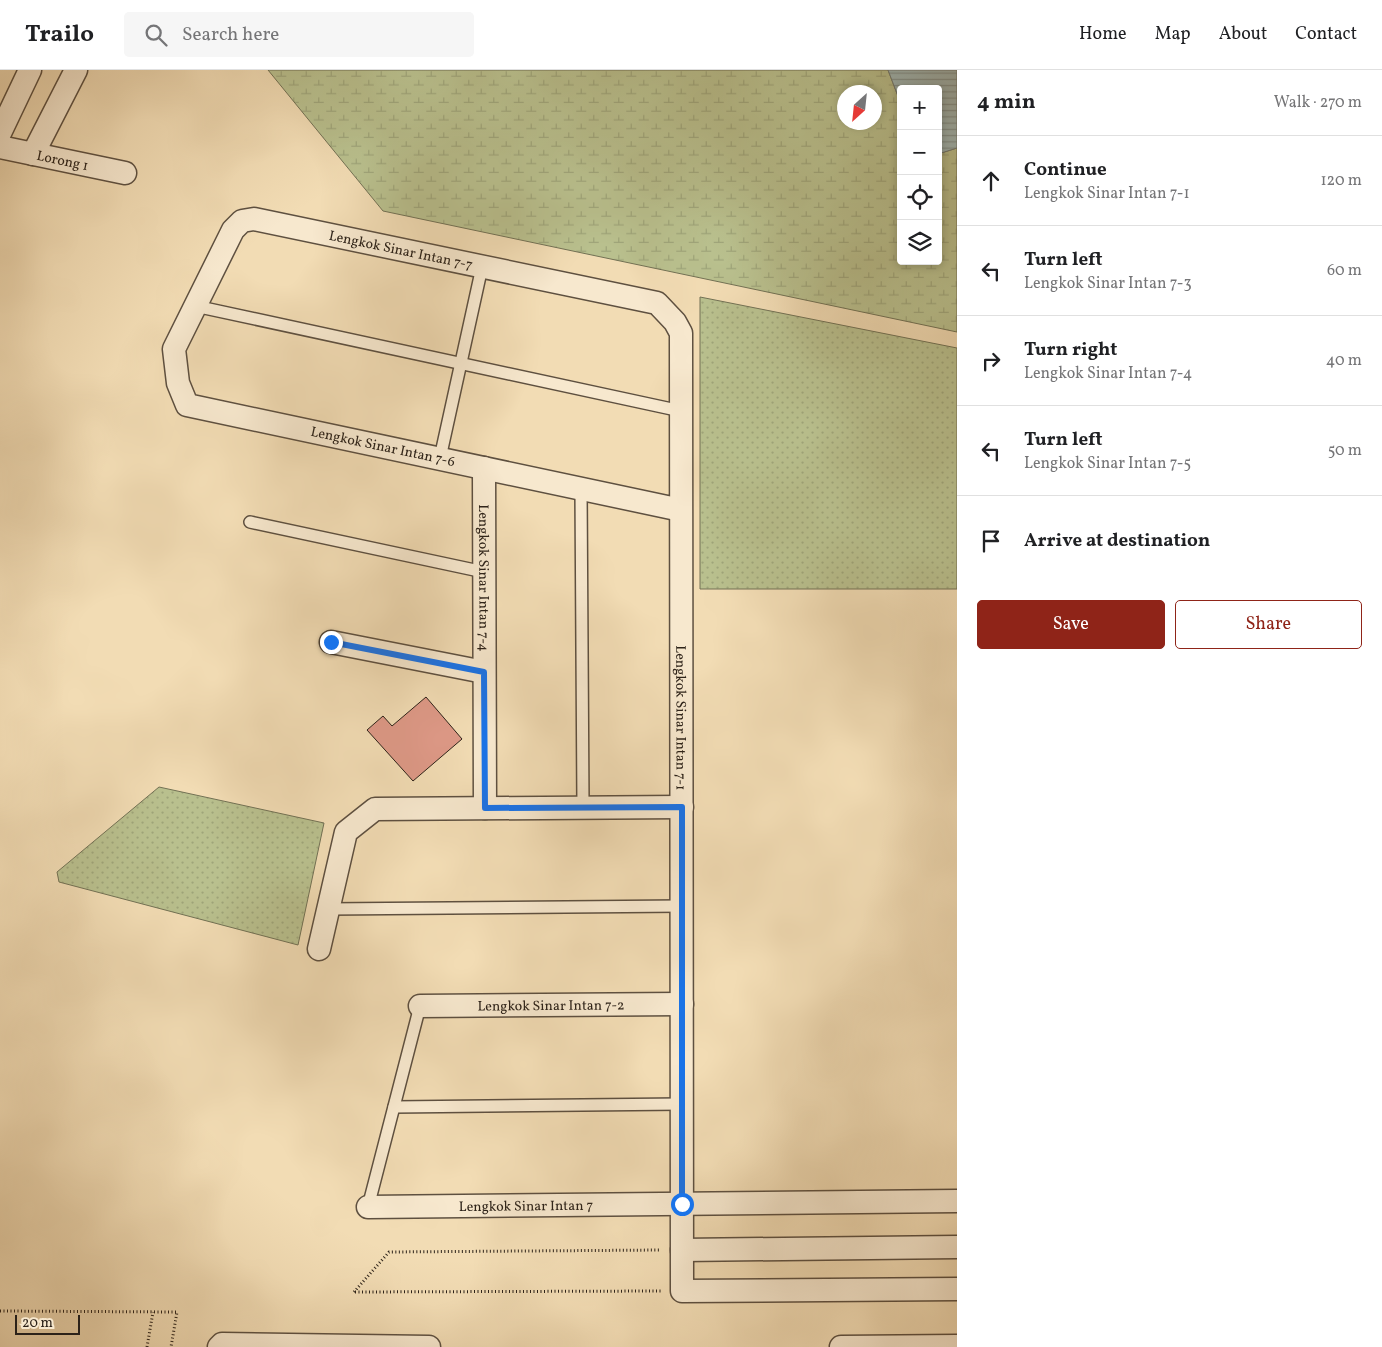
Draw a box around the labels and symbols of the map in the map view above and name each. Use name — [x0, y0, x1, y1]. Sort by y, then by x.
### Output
north arrow — [837, 85, 882, 130]
street label: Lorong 1 — [35, 147, 90, 176]
street label: Lengkok Sinar Intan 7-7 — [327, 227, 475, 275]
street label: Lengkok Sinar Intan 7-6 — [309, 423, 457, 472]
street label: Lengkok Sinar Intan 7-4 — [473, 504, 493, 652]
route end — [320, 631, 343, 654]
street label: Lengkok Sinar Intan 7-1 — [670, 645, 689, 790]
street label: Lengkok Sinar Intan 7-2 — [477, 996, 625, 1017]
route start — [671, 1193, 694, 1216]
street label: Lengkok Sinar Intan 7 — [459, 1197, 593, 1217]
scale bar — [15, 1312, 80, 1335]

